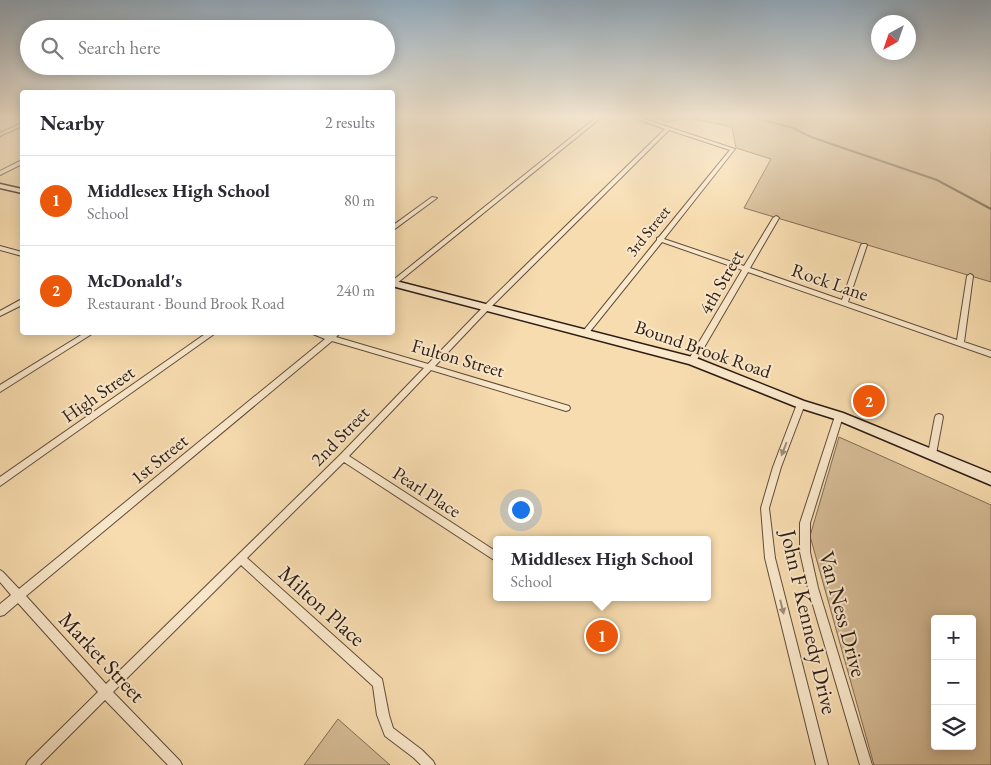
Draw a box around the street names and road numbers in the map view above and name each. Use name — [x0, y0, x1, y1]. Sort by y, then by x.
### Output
street label: 3rd Street — [621, 201, 675, 261]
street label: 4th Street — [693, 245, 749, 319]
street label: Rock Lane — [788, 257, 872, 307]
street label: Bound Brook Road — [632, 314, 775, 384]
street label: Fulton Street — [409, 333, 507, 383]
street label: High Street — [57, 360, 139, 428]
street label: 2nd Street — [305, 401, 375, 471]
street label: 1st Street — [125, 428, 193, 490]
street label: Pearl Place — [388, 461, 466, 523]
street label: John F Kennedy Drive — [773, 525, 844, 717]
street label: Van Ness Drive — [812, 548, 874, 680]
street label: Milton Place — [272, 559, 372, 653]
street label: Market Street — [53, 605, 152, 709]

